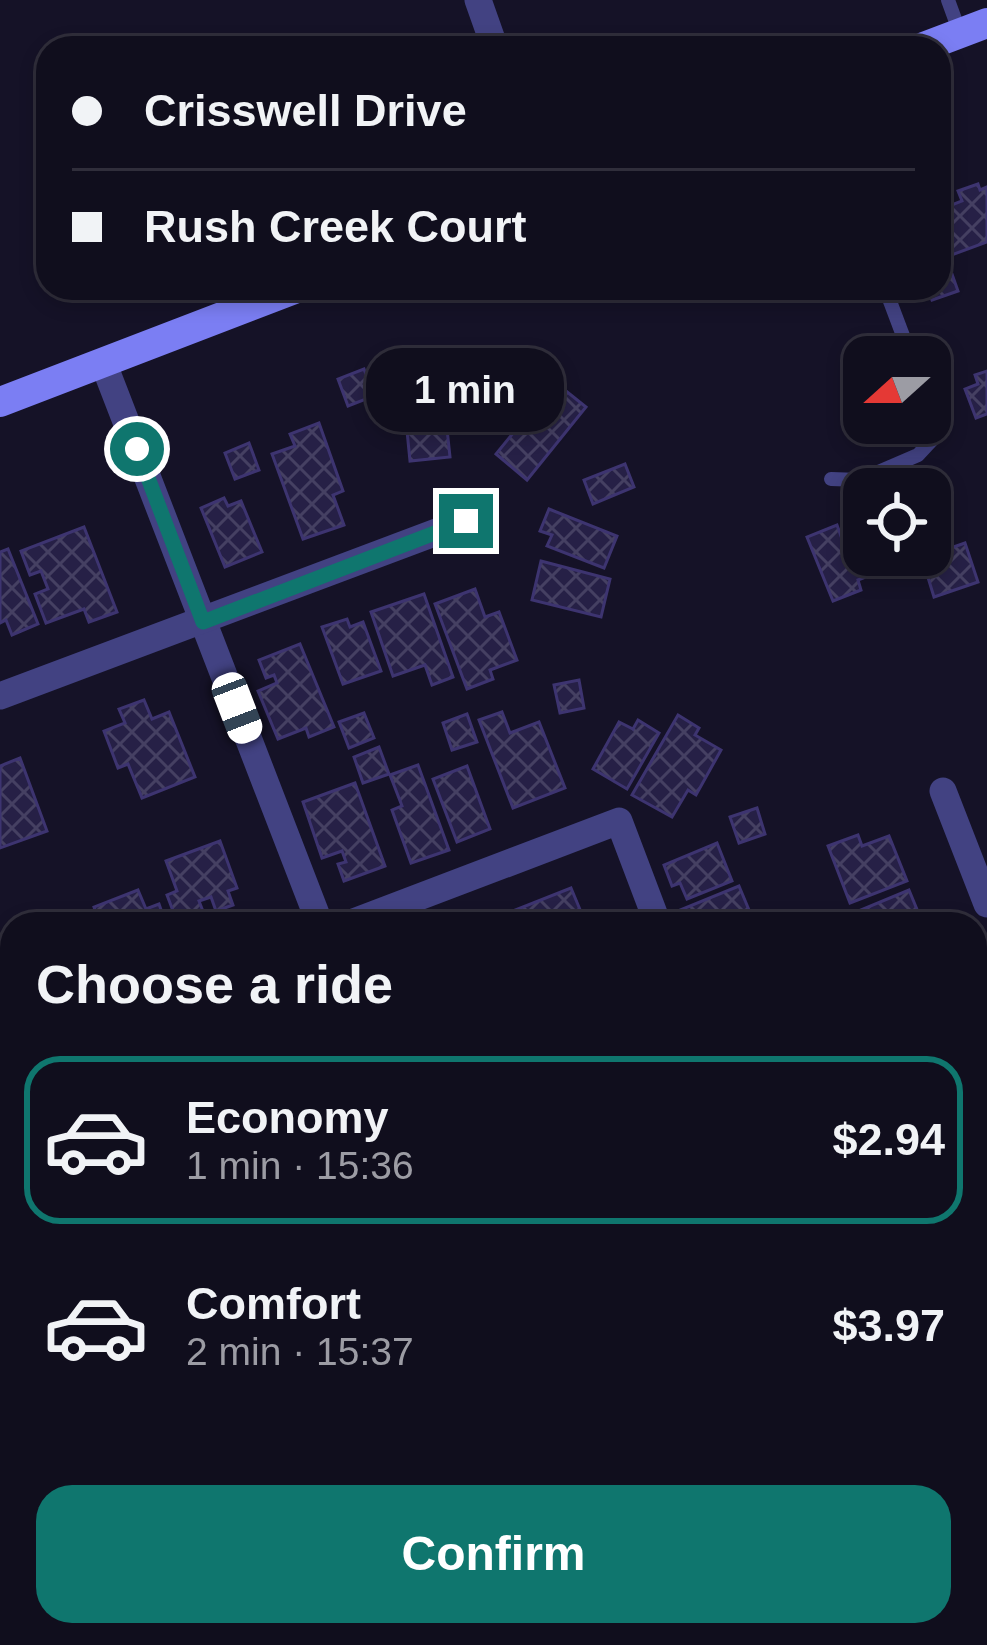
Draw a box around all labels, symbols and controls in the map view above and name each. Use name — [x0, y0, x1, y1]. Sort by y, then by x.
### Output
text: Crisswell Drive — [144, 85, 467, 136]
text: Rush Creek Court — [144, 201, 527, 252]
north arrow — [843, 336, 951, 444]
map controls — [843, 336, 951, 576]
callout: 1 min — [367, 347, 565, 431]
text: 1 min — [414, 368, 516, 411]
route start — [110, 422, 164, 476]
button: locate — [843, 468, 951, 576]
route end — [439, 494, 493, 548]
car — [207, 668, 267, 748]
text: Choose a ride — [36, 954, 393, 1014]
icon: car — [42, 1086, 150, 1194]
text: Economy — [186, 1092, 389, 1143]
text: $2.94 — [832, 1114, 945, 1165]
text: 1 min · 15:36 — [186, 1144, 414, 1187]
icon: car — [42, 1272, 150, 1380]
text: Comfort — [186, 1278, 361, 1329]
text: $3.97 — [832, 1300, 945, 1351]
text: 2 min · 15:37 — [186, 1330, 414, 1373]
button: Confirm — [36, 1485, 951, 1623]

